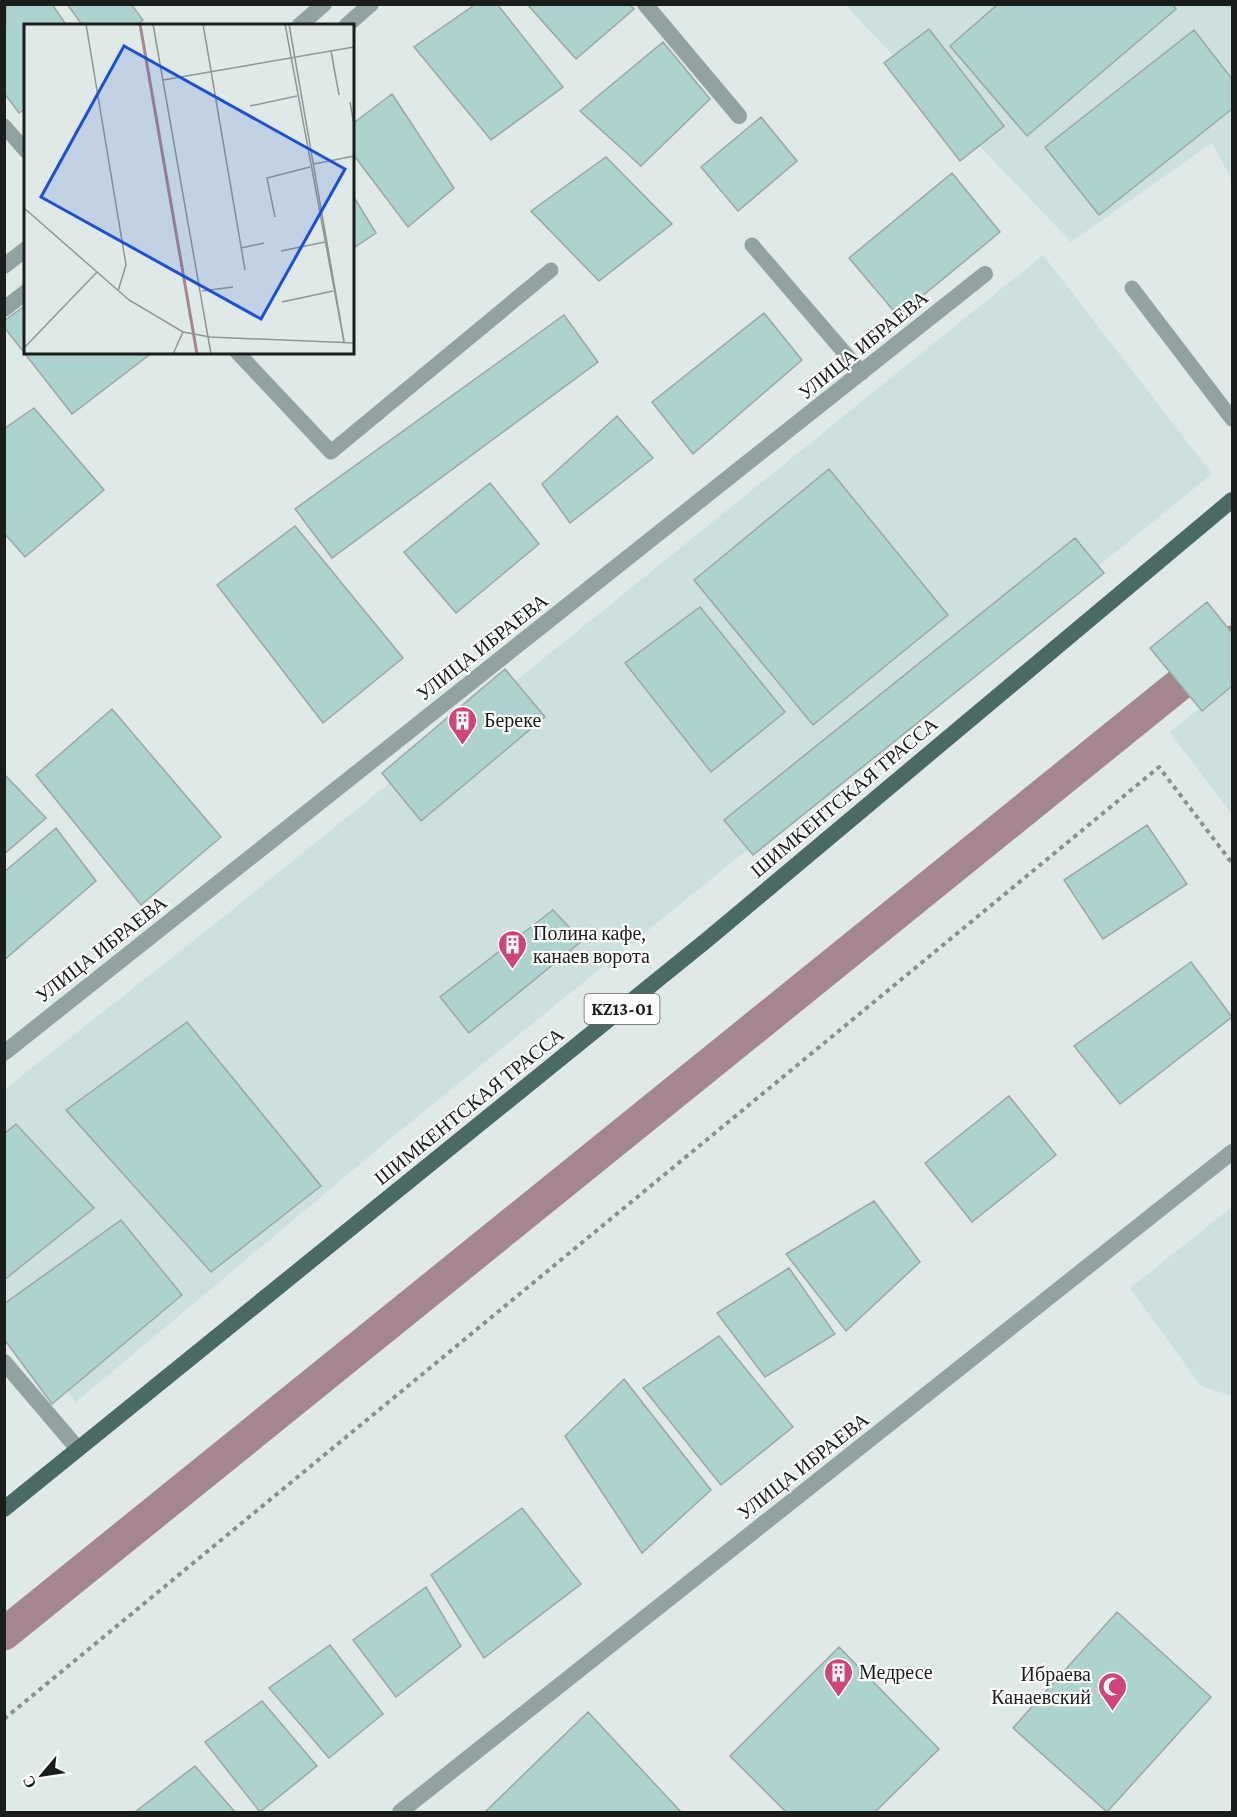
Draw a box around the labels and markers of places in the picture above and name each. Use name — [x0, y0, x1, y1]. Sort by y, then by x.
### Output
building icon: Береке — [447, 704, 479, 746]
place label: Береке — [484, 709, 541, 732]
place label: Полина кафе, канаев ворота — [533, 922, 650, 968]
building icon: Полина кафе, канаев ворота — [496, 928, 528, 970]
building icon: Медресе — [822, 1656, 854, 1698]
place label: Медресе — [859, 1661, 933, 1684]
place label: Ибраева Канаевский — [991, 1663, 1091, 1708]
mosque icon: Ибраева Канаевский — [1096, 1670, 1128, 1712]

